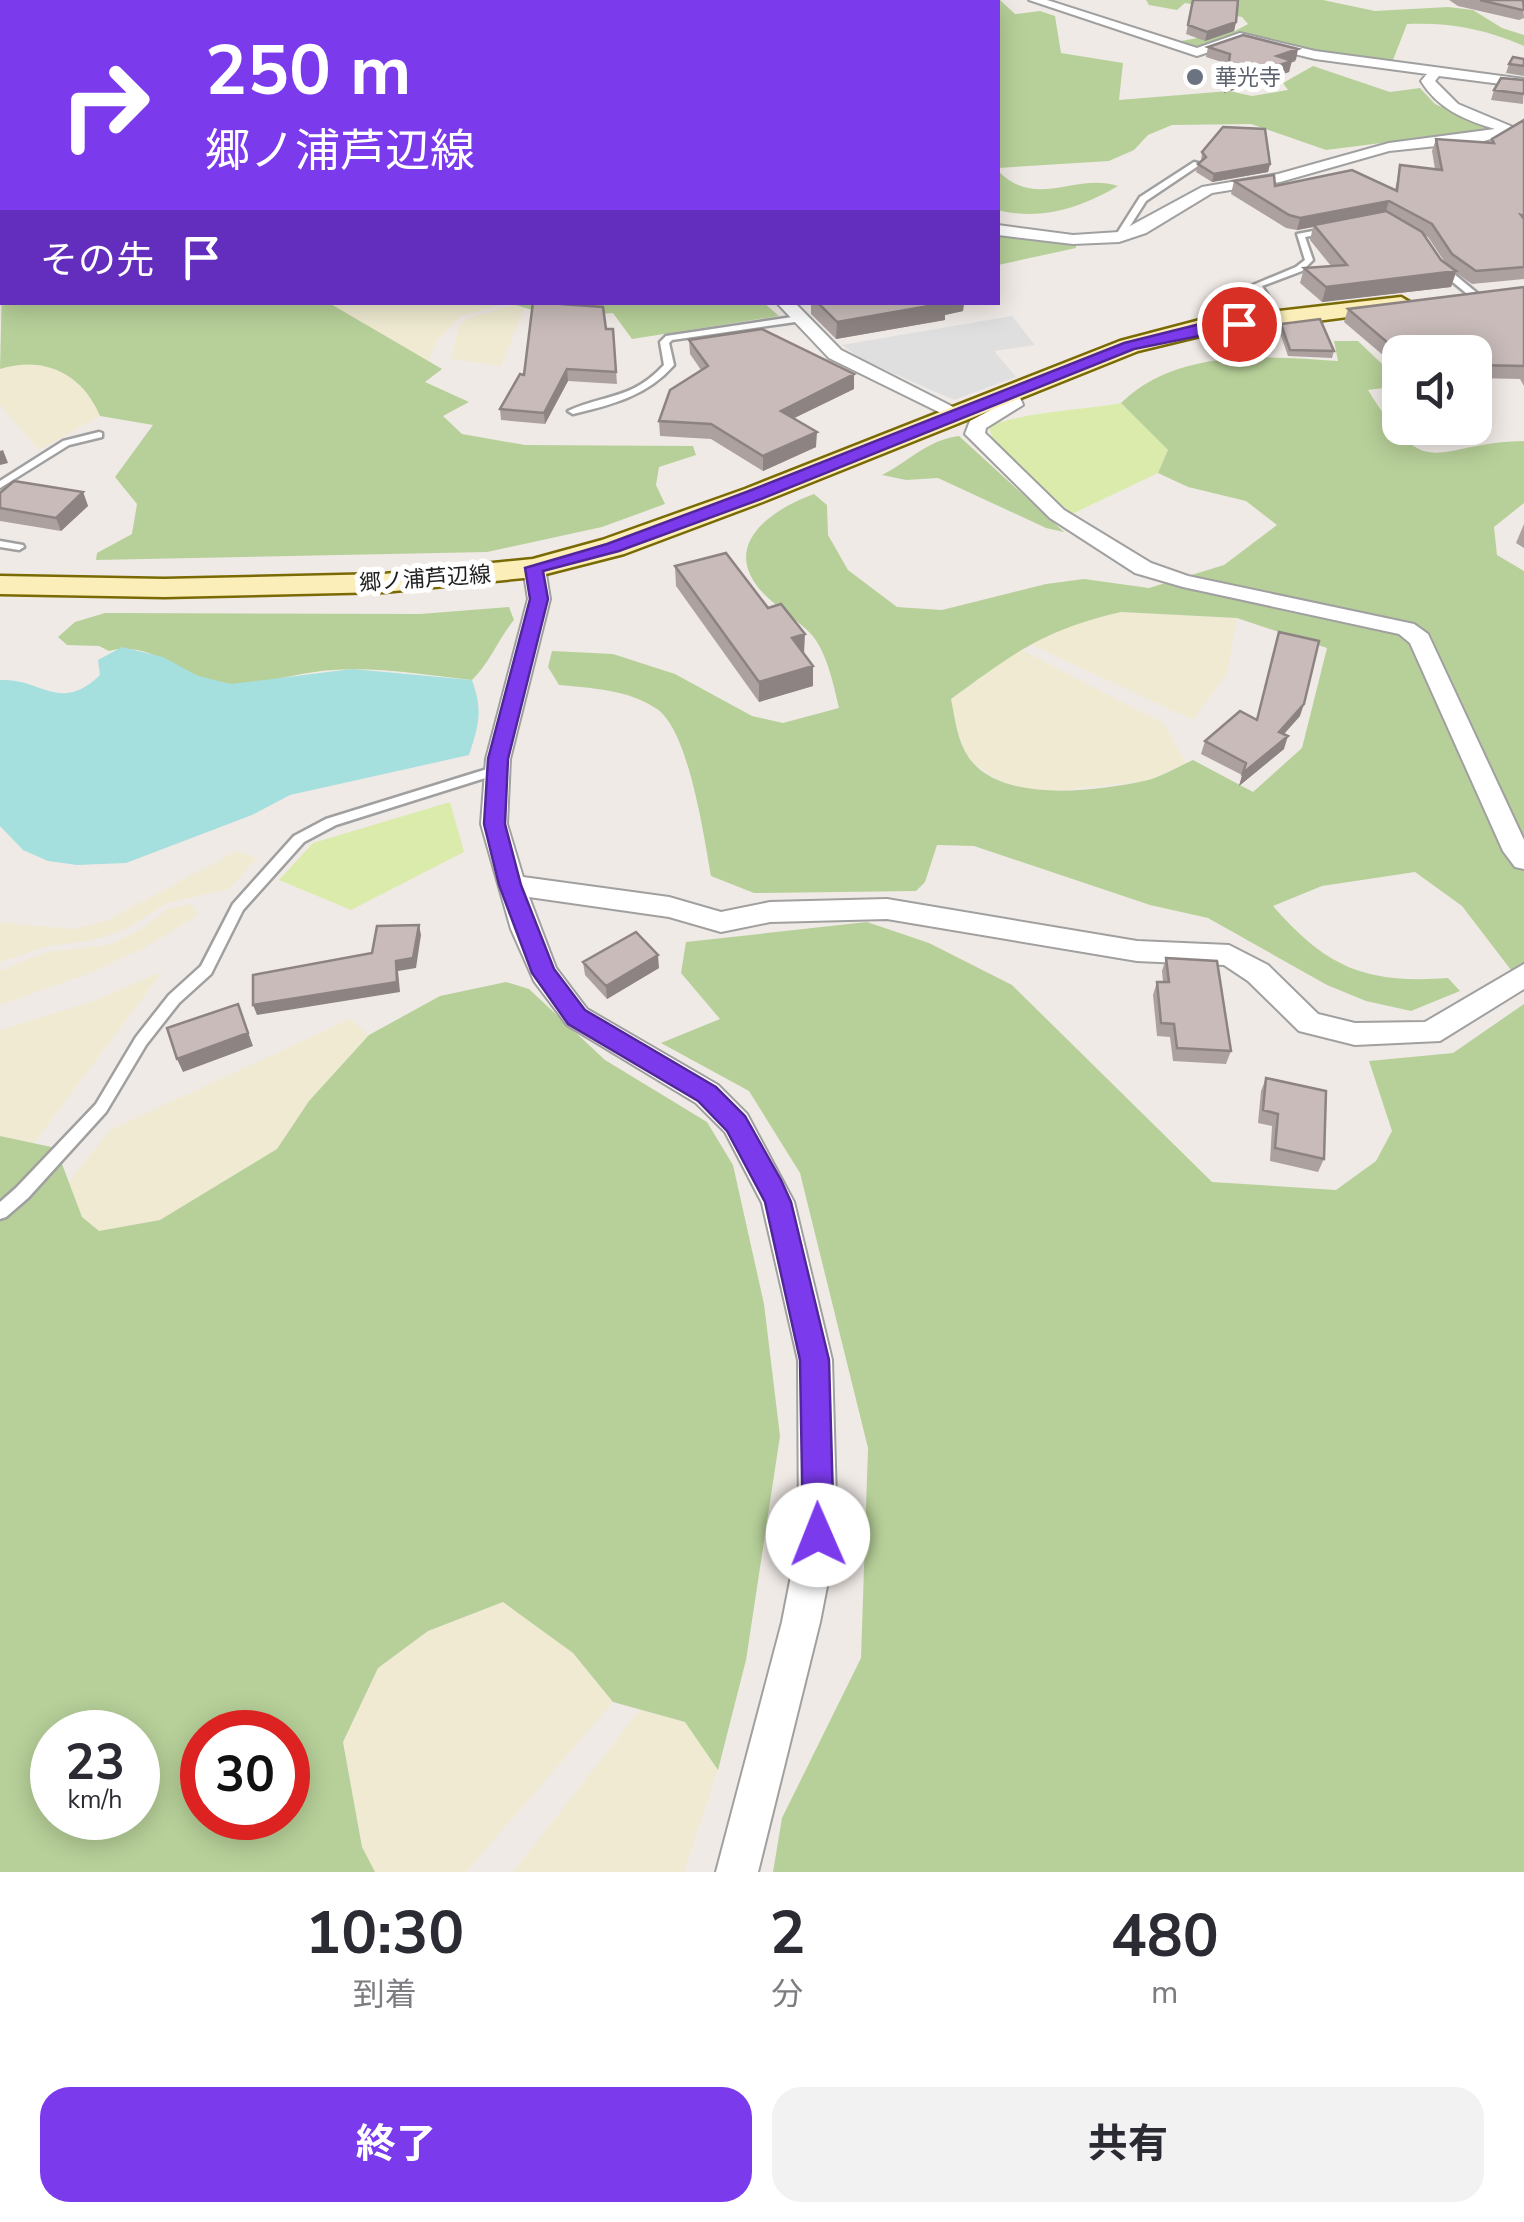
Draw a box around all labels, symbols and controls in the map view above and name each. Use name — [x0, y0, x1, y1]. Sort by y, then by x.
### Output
text: 250 m — [205, 23, 411, 119]
icon: right — [40, 40, 170, 170]
place label: 華光寺 — [1215, 63, 1281, 93]
marker: 華光寺 — [1184, 66, 1206, 88]
text: 郷ノ浦芦辺線 — [205, 121, 475, 182]
icon: arrive — [174, 230, 229, 285]
text: その先 — [40, 235, 154, 286]
pin — [1197, 282, 1282, 367]
icon: arrive — [1212, 297, 1267, 352]
map controls — [1382, 335, 1492, 445]
button: sound — [1382, 335, 1492, 445]
street label: 郷ノ浦芦辺線 — [358, 559, 492, 599]
position arrow — [766, 1483, 870, 1587]
speed limit sign: 30 — [180, 1710, 310, 1840]
text: 23 — [65, 1728, 125, 1797]
text: km/h — [67, 1783, 123, 1817]
text: 10:30 — [305, 1892, 464, 1974]
text: 2 — [769, 1892, 805, 1974]
text: 480 — [1111, 1895, 1219, 1977]
text: m — [1151, 1971, 1178, 2014]
text: 到着 — [353, 1973, 417, 2016]
text: 分 — [771, 1973, 803, 2016]
button: 終了 — [40, 2087, 752, 2202]
button: 共有 — [772, 2087, 1484, 2202]

